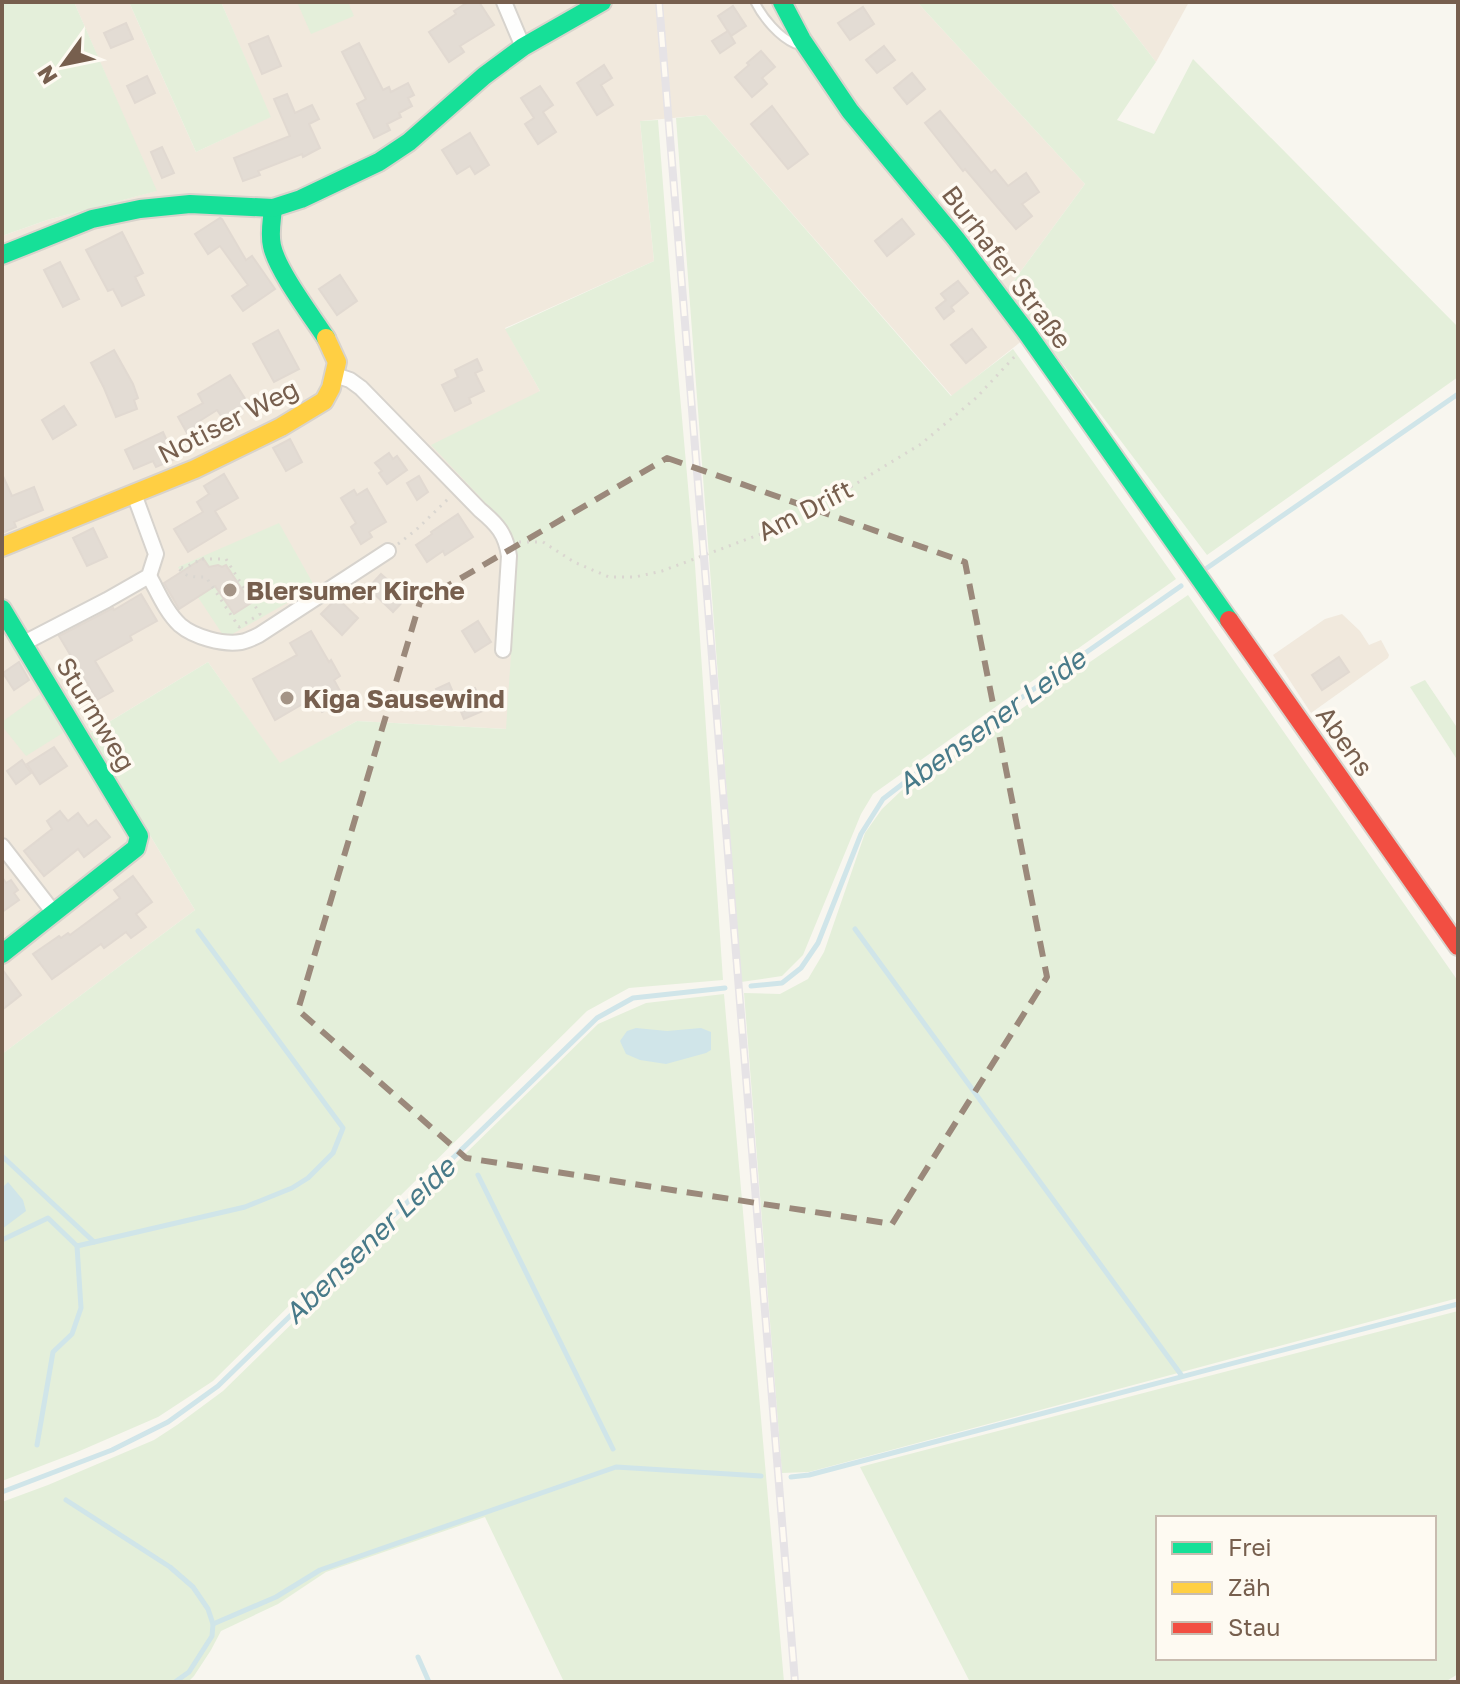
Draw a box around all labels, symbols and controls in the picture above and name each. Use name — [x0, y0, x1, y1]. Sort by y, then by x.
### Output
north arrow — [24, 24, 104, 104]
text: N — [31, 61, 63, 90]
street label: Burhafer Straße — [936, 179, 1078, 355]
street label: Notiser Weg — [153, 372, 303, 470]
street label: Am Drift — [752, 473, 858, 547]
place label: Blersumer Kirche — [246, 575, 465, 606]
marker: Blersumer Kirche — [221, 581, 239, 599]
water label: Abensener Leide — [890, 641, 1093, 800]
street label: Sturmweg — [50, 652, 142, 776]
place label: Kiga Sausewind — [303, 683, 505, 714]
marker: Kiga Sausewind — [278, 689, 296, 707]
street label: Abens — [1310, 700, 1380, 782]
water label: Abensener Leide — [277, 1149, 463, 1330]
legend — [1156, 1516, 1436, 1660]
text: Frei — [1228, 1532, 1272, 1561]
text: Zäh — [1228, 1572, 1271, 1601]
text: Stau — [1228, 1612, 1281, 1641]

